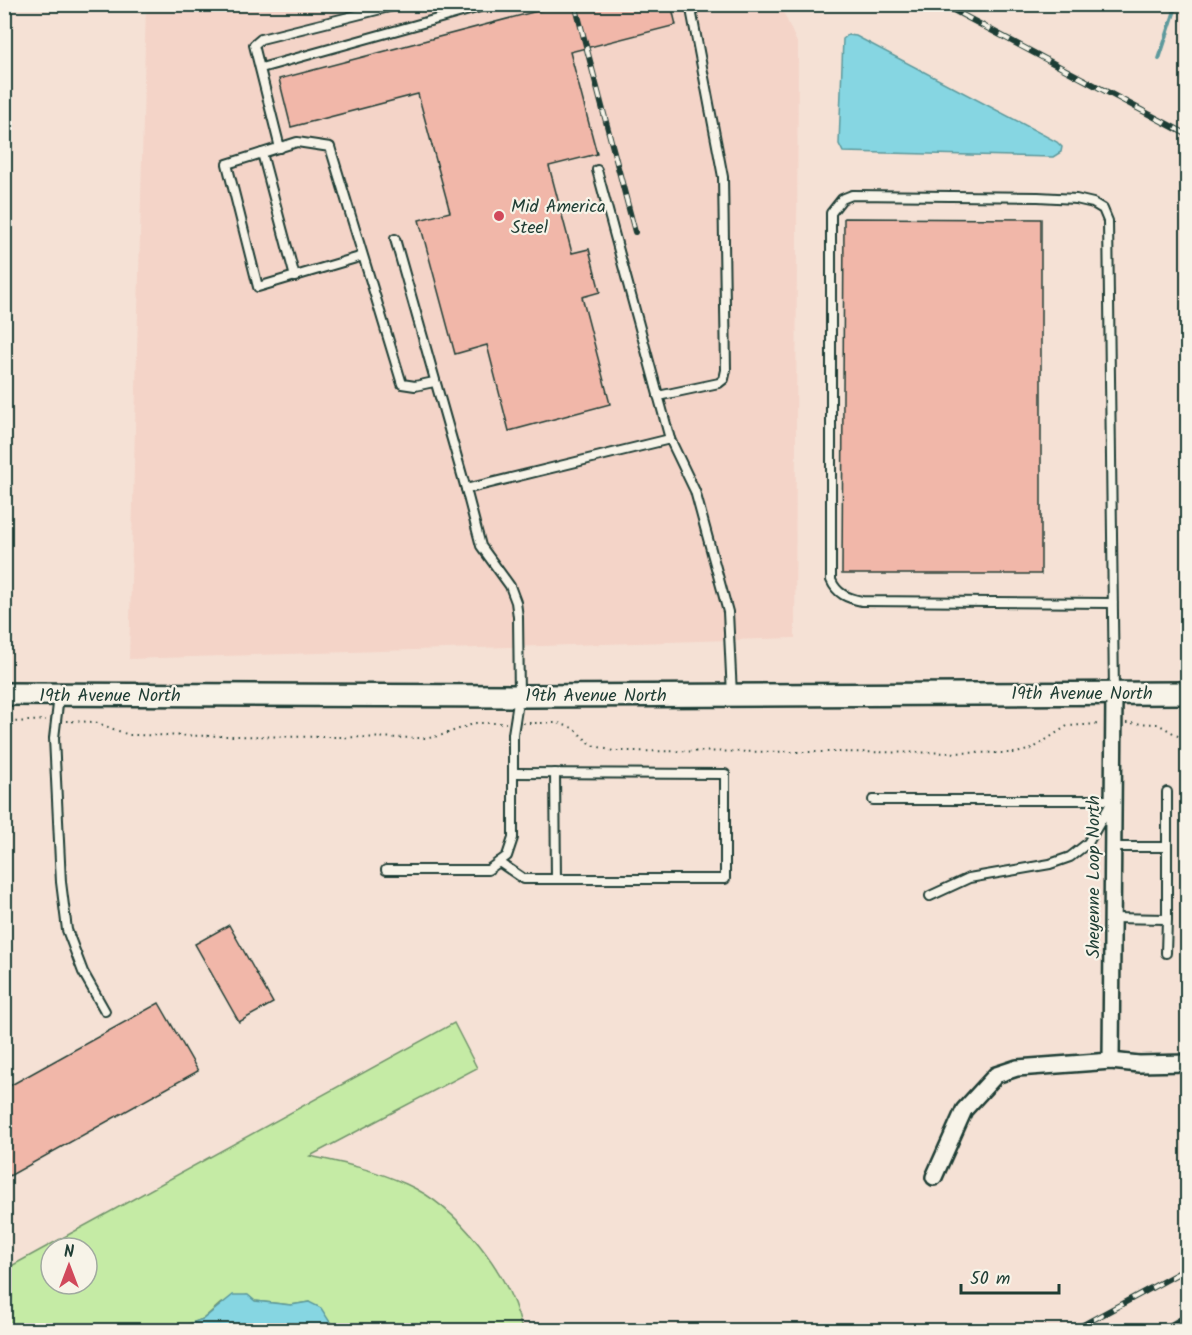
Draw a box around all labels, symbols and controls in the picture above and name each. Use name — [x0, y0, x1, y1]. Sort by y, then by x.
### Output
place label: Mid America Steel — [511, 193, 606, 243]
marker: Mid America Steel — [492, 209, 506, 223]
street label: 19th Avenue North — [1011, 680, 1153, 709]
street label: 19th Avenue North — [39, 682, 181, 711]
street label: 19th Avenue North — [525, 682, 667, 711]
street label: Sheyenne Loop North — [1080, 795, 1109, 959]
north arrow — [39, 1236, 99, 1296]
text: N — [64, 1240, 74, 1265]
scale bar — [961, 1257, 1058, 1295]
text: 50 m — [970, 1265, 1010, 1294]

